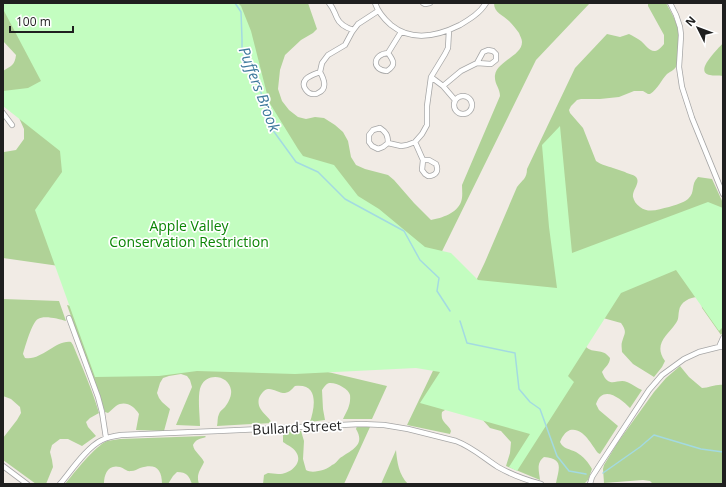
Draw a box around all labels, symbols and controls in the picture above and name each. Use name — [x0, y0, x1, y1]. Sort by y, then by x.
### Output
scale bar — [10, 8, 73, 34]
north arrow — [678, 8, 718, 48]
text: 100 m — [16, 13, 51, 30]
text: N — [682, 13, 699, 29]
water label: Puffers Brook — [235, 44, 286, 135]
park label: Apple Valley Conservation Restriction — [109, 216, 269, 251]
street label: Bullard Street — [252, 415, 342, 439]

